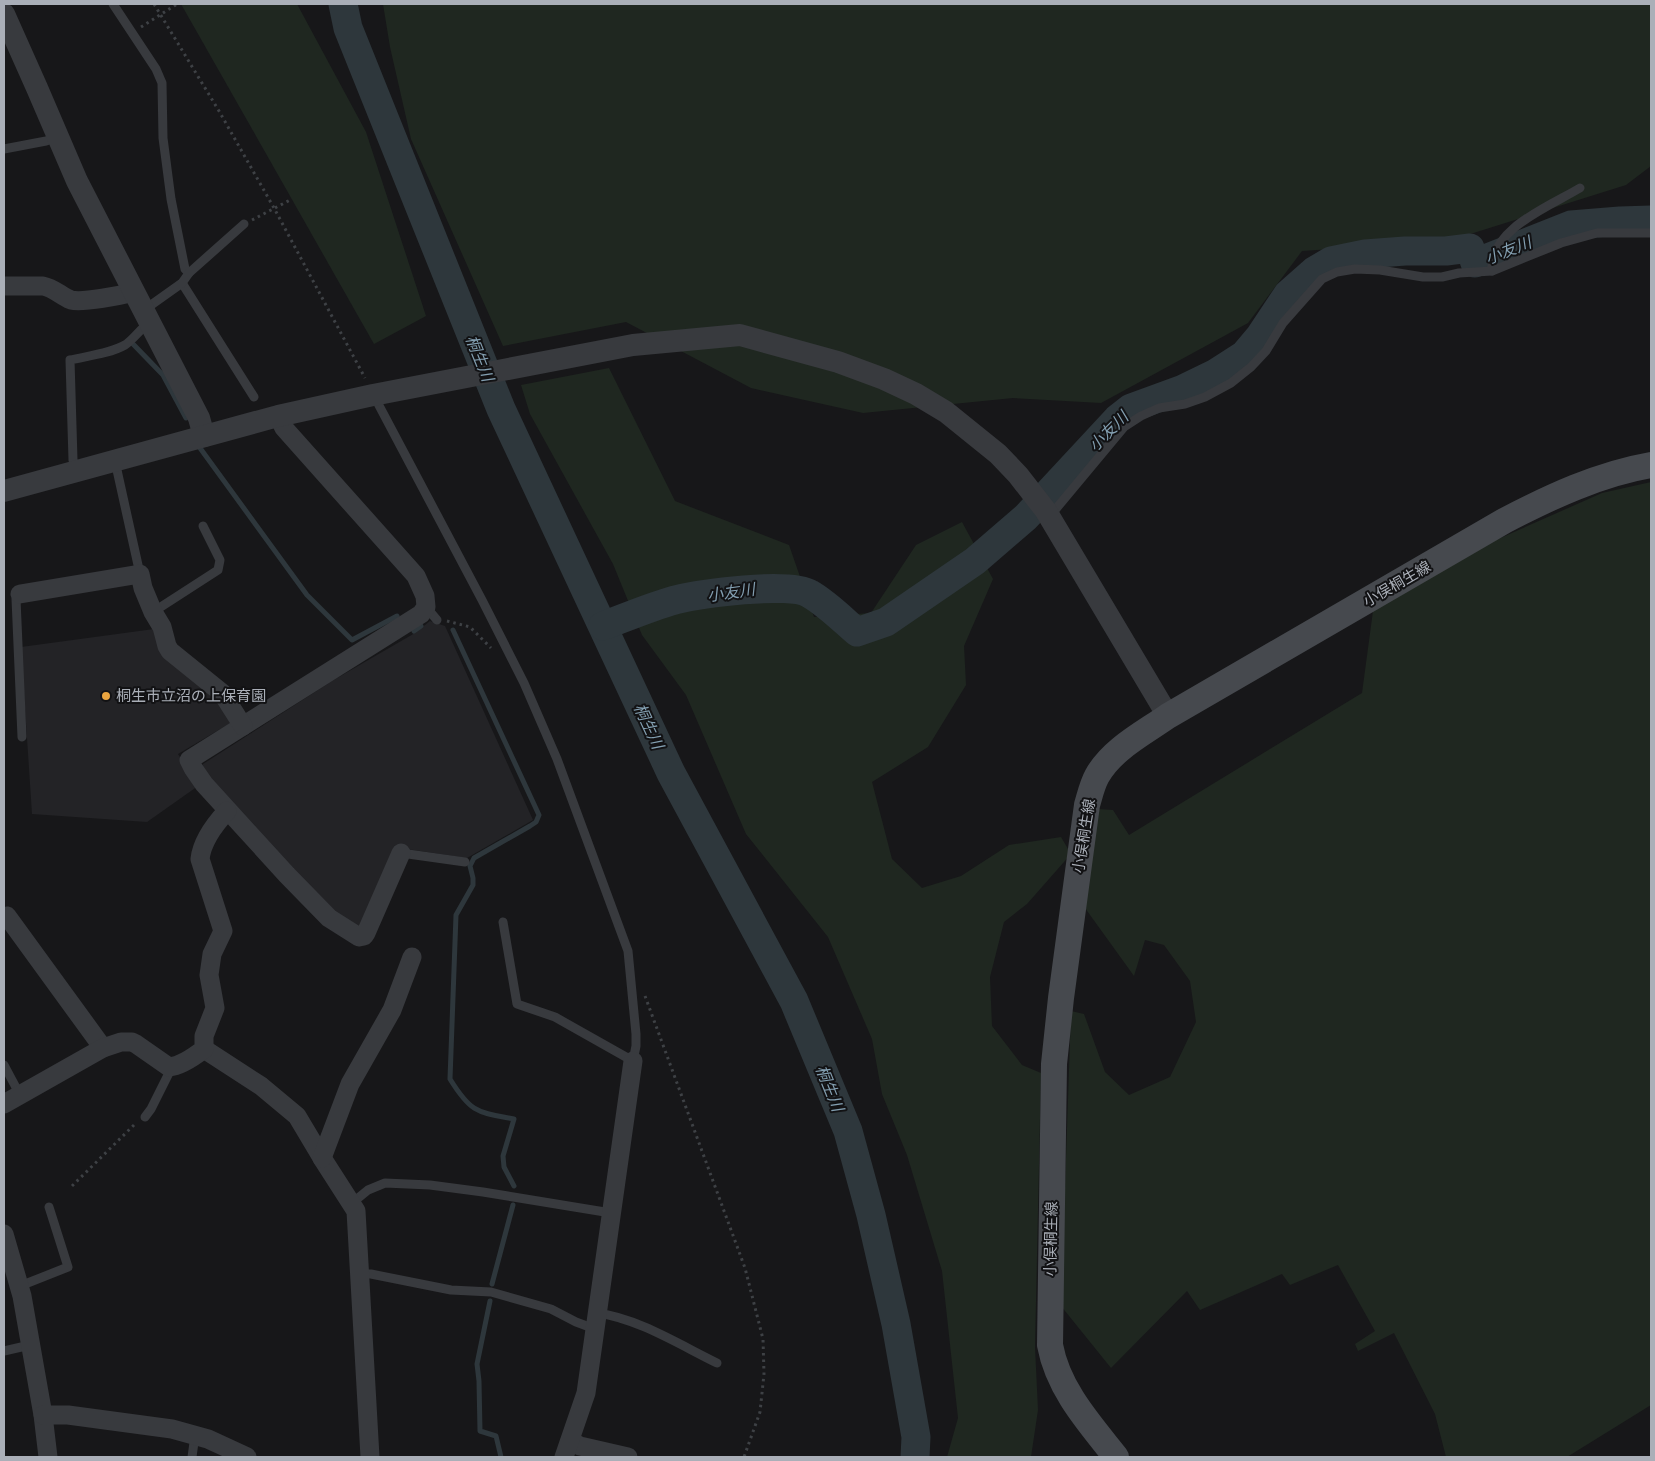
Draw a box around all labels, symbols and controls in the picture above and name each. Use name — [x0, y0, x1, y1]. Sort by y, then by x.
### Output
water label: 小友川 — [1482, 231, 1536, 268]
water label: 桐生川 — [462, 332, 499, 386]
water label: 小友川 — [1084, 406, 1133, 455]
street label: 小俣桐生線 — [1360, 557, 1434, 611]
water label: 小友川 — [706, 578, 758, 605]
place label: 桐生市立沼の上保育園 — [116, 686, 266, 705]
marker: 桐生市立沼の上保育園 — [100, 690, 112, 702]
water label: 桐生川 — [630, 700, 669, 754]
street label: 小俣桐生線 — [1068, 797, 1099, 874]
water label: 桐生川 — [812, 1062, 849, 1116]
street label: 小俣桐生線 — [1040, 1201, 1061, 1277]

